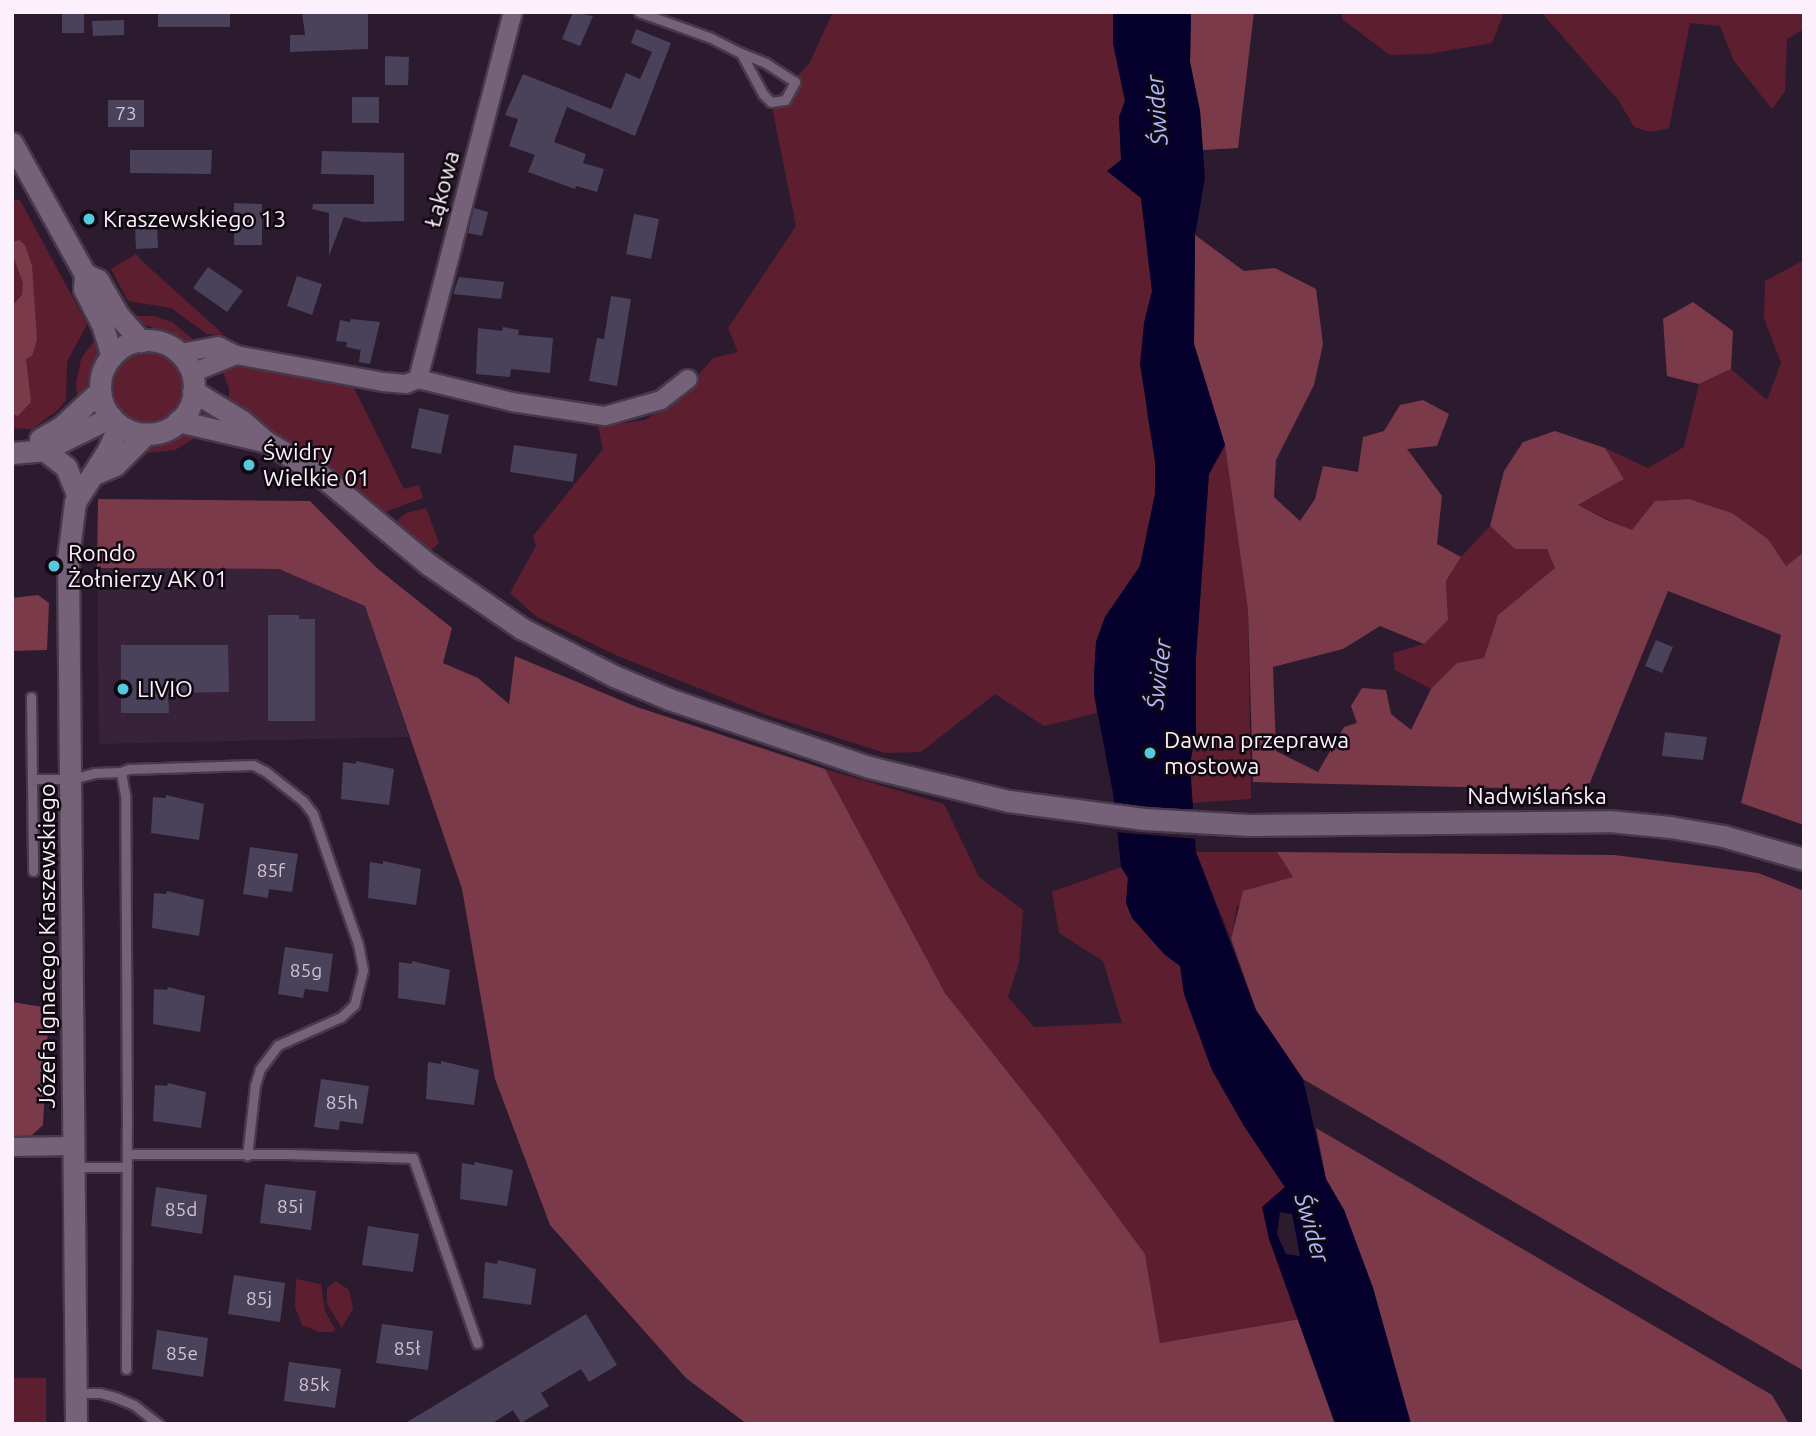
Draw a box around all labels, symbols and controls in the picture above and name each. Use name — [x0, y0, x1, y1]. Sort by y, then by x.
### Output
water label: Świder — [1140, 74, 1174, 146]
house number: 73 — [115, 103, 137, 125]
street label: Łąkowa — [419, 148, 465, 230]
place label: Kraszewskiego 13 — [103, 205, 286, 233]
marker: Kraszewskiego 13 — [81, 211, 97, 227]
place label: Świdry Wielkie 01 — [263, 438, 370, 492]
marker: Świdry Wielkie 01 — [241, 457, 257, 473]
place label: Rondo Żołnierzy AK 01 — [68, 539, 228, 593]
marker: Rondo Żołnierzy AK 01 — [46, 558, 62, 574]
water label: Świder — [1140, 637, 1178, 711]
place label: LIVIO — [137, 675, 193, 703]
marker: LIVIO — [115, 681, 131, 697]
place label: Dawna przeprawa mostowa — [1164, 726, 1349, 780]
marker: Dawna przeprawa mostowa — [1142, 745, 1158, 761]
street label: Nadwiślańska — [1467, 782, 1607, 810]
street label: Józefa Ignacego Kraszewskiego — [33, 784, 61, 1108]
house number: 85f — [257, 860, 285, 882]
house number: 85g — [290, 960, 322, 982]
house number: 85h — [326, 1092, 358, 1114]
water label: Świder — [1288, 1190, 1336, 1266]
house number: 85i — [277, 1196, 303, 1218]
house number: 85d — [165, 1199, 197, 1221]
house number: 85j — [246, 1288, 272, 1310]
house number: 85ł — [394, 1338, 420, 1360]
house number: 85e — [166, 1343, 198, 1365]
house number: 85k — [298, 1374, 330, 1396]

